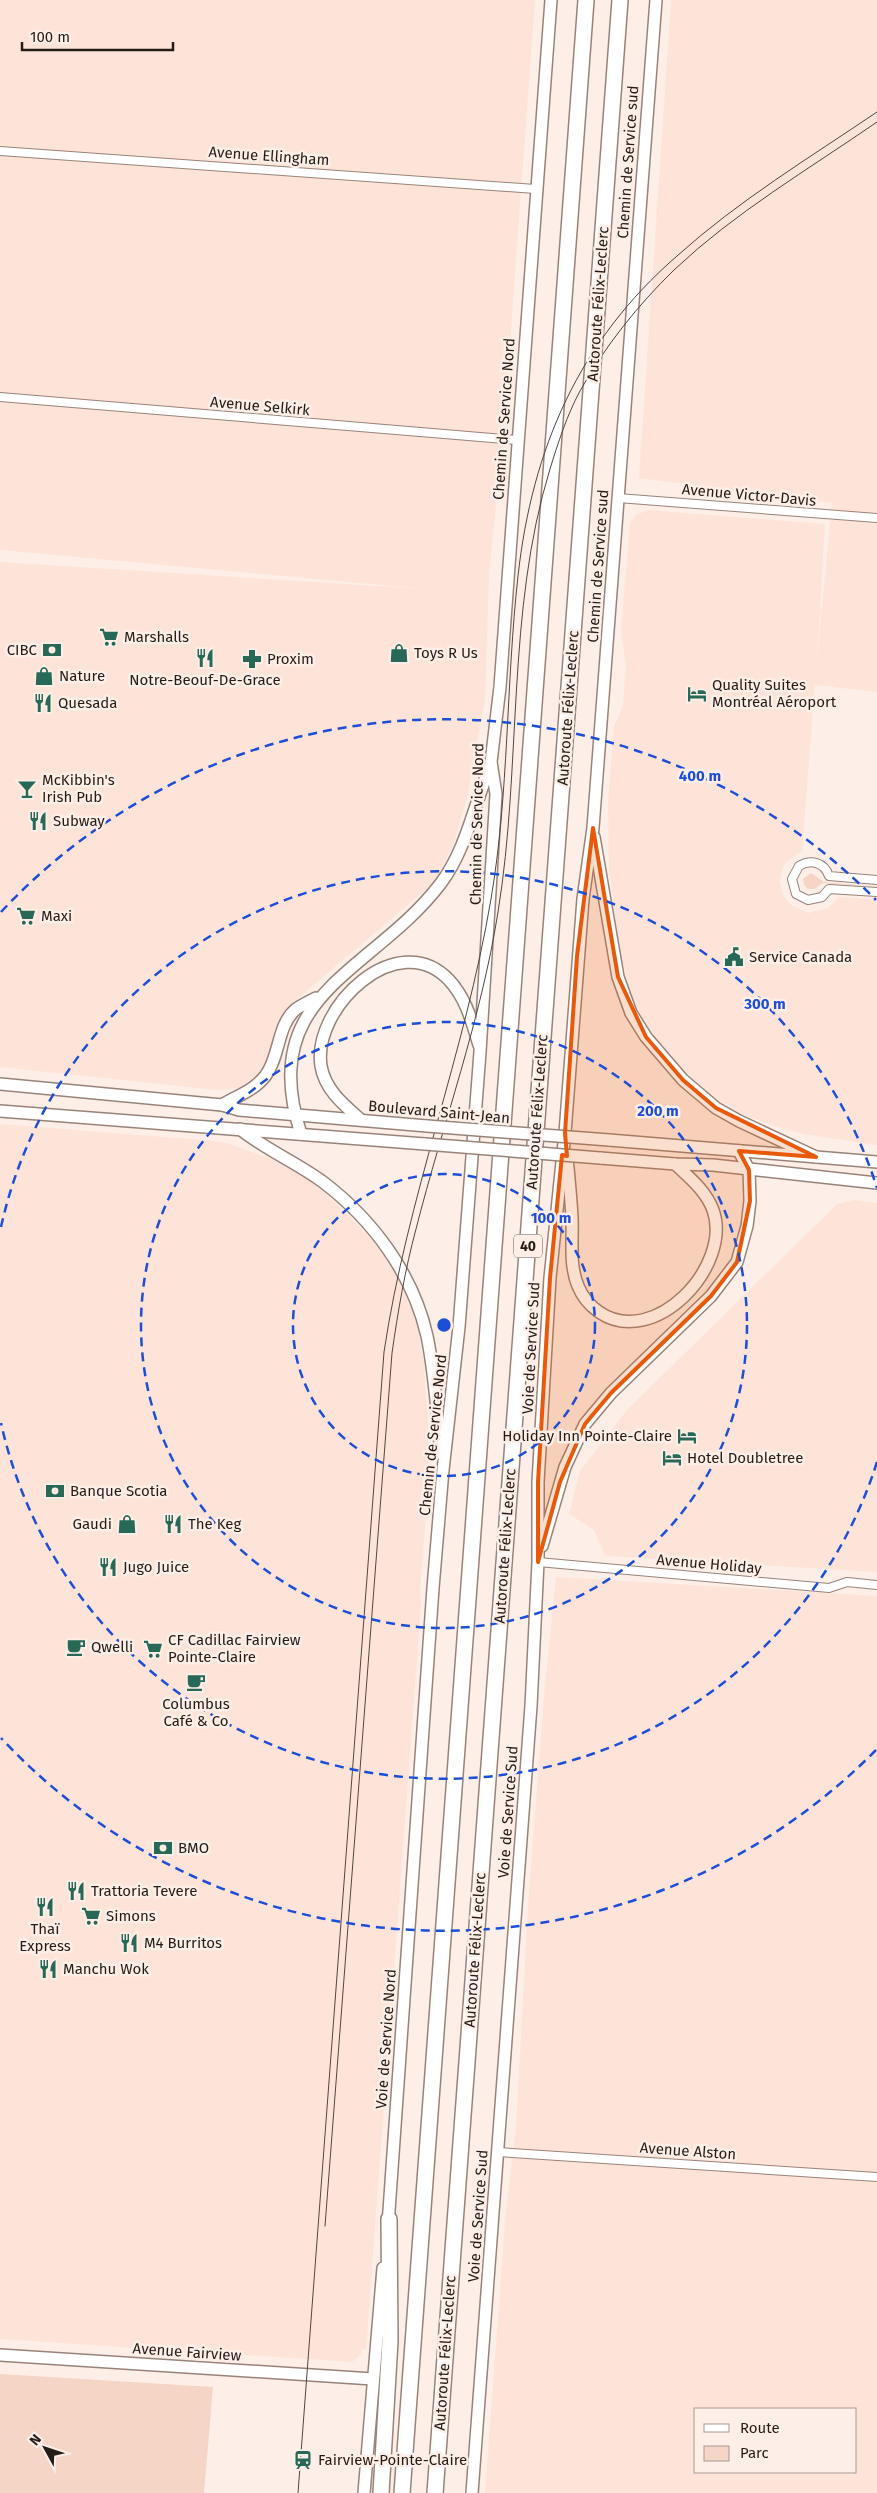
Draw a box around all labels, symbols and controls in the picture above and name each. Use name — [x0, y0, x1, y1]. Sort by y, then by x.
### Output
scale bar — [22, 20, 174, 52]
text: 100 m — [30, 28, 70, 46]
street label: Chemin de Service sud — [614, 85, 642, 239]
street label: Avenue Ellingham — [208, 143, 330, 169]
street label: Autoroute Félix-Leclerc — [584, 226, 612, 382]
street label: Chemin de Service Nord — [489, 337, 519, 501]
street label: Avenue Selkirk — [209, 393, 311, 419]
street label: Avenue Victor-Davis — [681, 480, 817, 510]
street label: Chemin de Service sud — [584, 489, 612, 643]
supermarket icon: Marshalls — [98, 626, 120, 648]
place label: Marshalls — [124, 628, 189, 646]
street label: Autoroute Félix-Leclerc — [554, 630, 582, 786]
bank icon: CIBC — [41, 639, 63, 661]
place label: CIBC — [7, 641, 38, 659]
shop icon: Toys R Us — [388, 642, 410, 664]
place label: Toys R Us — [414, 644, 478, 662]
restaurant icon: Notre-Beouf-De-Grace — [194, 647, 216, 669]
pharmacy icon: Proxim — [241, 648, 263, 670]
place label: Proxim — [267, 650, 314, 668]
shop icon: Nature — [33, 665, 55, 687]
place label: Nature — [59, 667, 105, 685]
place label: Notre-Beouf-De-Grace — [129, 671, 281, 689]
place label: Quality Suites Montréal Aéroport — [712, 676, 837, 711]
hotel icon: Quality Suites Montréal Aéroport — [686, 683, 708, 705]
restaurant icon: Quesada — [32, 692, 54, 714]
place label: Quesada — [58, 694, 117, 712]
street label: Chemin de Service Nord — [467, 743, 487, 905]
text: 400 m — [679, 767, 721, 785]
place label: McKibbin's Irish Pub — [42, 771, 115, 806]
bar icon: McKibbin's Irish Pub — [16, 778, 38, 800]
restaurant icon: Subway — [27, 810, 49, 832]
place label: Subway — [53, 812, 105, 830]
supermarket icon: Maxi — [15, 905, 37, 927]
place label: Maxi — [41, 907, 72, 925]
public building icon: Service Canada — [723, 946, 745, 968]
place label: Service Canada — [749, 948, 852, 966]
text: 300 m — [743, 995, 786, 1013]
street label: Autoroute Félix-Leclerc — [523, 1034, 551, 1190]
street label: Boulevard Saint-Jean — [367, 1097, 511, 1127]
text: 200 m — [637, 1102, 679, 1120]
text: 100 m — [531, 1209, 571, 1227]
road number: 40 — [514, 1234, 542, 1258]
street label: Voie de Service Sud — [519, 1281, 543, 1415]
centre of rings — [435, 1316, 453, 1334]
street label: Chemin de Service Nord — [416, 1353, 450, 1517]
hotel icon: Holiday Inn Pointe-Claire — [676, 1425, 698, 1447]
place label: Holiday Inn Pointe-Claire — [502, 1427, 672, 1445]
hotel icon: Hotel Doubletree — [661, 1447, 683, 1469]
place label: Hotel Doubletree — [687, 1449, 803, 1467]
street label: Autoroute Félix-Leclerc — [491, 1468, 519, 1624]
bank icon: Banque Scotia — [44, 1480, 66, 1502]
place label: Banque Scotia — [70, 1482, 168, 1500]
shop icon: Gaudi — [116, 1513, 138, 1535]
restaurant icon: The Keg — [162, 1513, 184, 1535]
place label: Gaudi — [72, 1515, 112, 1533]
place label: The Keg — [188, 1515, 241, 1533]
street label: Avenue Holiday — [656, 1550, 763, 1578]
restaurant icon: Jugo Juice — [97, 1556, 119, 1578]
place label: Jugo Juice — [123, 1558, 189, 1576]
place label: CF Cadillac Fairview Pointe-Claire — [168, 1631, 301, 1666]
cafe icon: Qwelli — [65, 1636, 87, 1658]
place label: Qwelli — [91, 1638, 133, 1656]
supermarket icon: CF Cadillac Fairview Pointe-Claire — [142, 1638, 164, 1660]
cafe icon: Columbus Café & Co — [185, 1671, 207, 1693]
place label: Columbus Café & Co — [162, 1695, 230, 1730]
street label: Voie de Service Sud — [494, 1745, 522, 1879]
bank icon: BMO — [152, 1837, 174, 1859]
place label: BMO — [178, 1839, 209, 1857]
street label: Autoroute Félix-Leclerc — [461, 1872, 489, 2028]
restaurant icon: Trattoria Tevere — [65, 1880, 87, 1902]
place label: Trattoria Tevere — [91, 1882, 197, 1900]
restaurant icon: Thaï Express — [34, 1896, 56, 1918]
supermarket icon: Simons — [80, 1905, 102, 1927]
place label: Simons — [106, 1907, 156, 1925]
place label: Thaï Express — [19, 1920, 71, 1955]
restaurant icon: M4 Burritos — [118, 1932, 140, 1954]
place label: M4 Burritos — [144, 1934, 222, 1952]
restaurant icon: Manchu Wok — [37, 1958, 59, 1980]
place label: Manchu Wok — [63, 1960, 149, 1978]
street label: Voie de Service Nord — [372, 1968, 400, 2110]
street label: Avenue Alston — [639, 2139, 737, 2163]
street label: Voie de Service Sud — [464, 2149, 492, 2283]
street label: Autoroute Félix-Leclerc — [431, 2275, 459, 2431]
street label: Avenue Fairview — [132, 2339, 242, 2365]
legend — [694, 2408, 857, 2473]
text: Route — [740, 2419, 780, 2437]
north arrow — [20, 2423, 70, 2473]
text: N — [26, 2431, 45, 2449]
text: Parc — [740, 2444, 769, 2462]
station icon: Fairview-Pointe-Claire — [292, 2449, 314, 2471]
place label: Fairview-Pointe-Claire — [318, 2451, 467, 2469]

